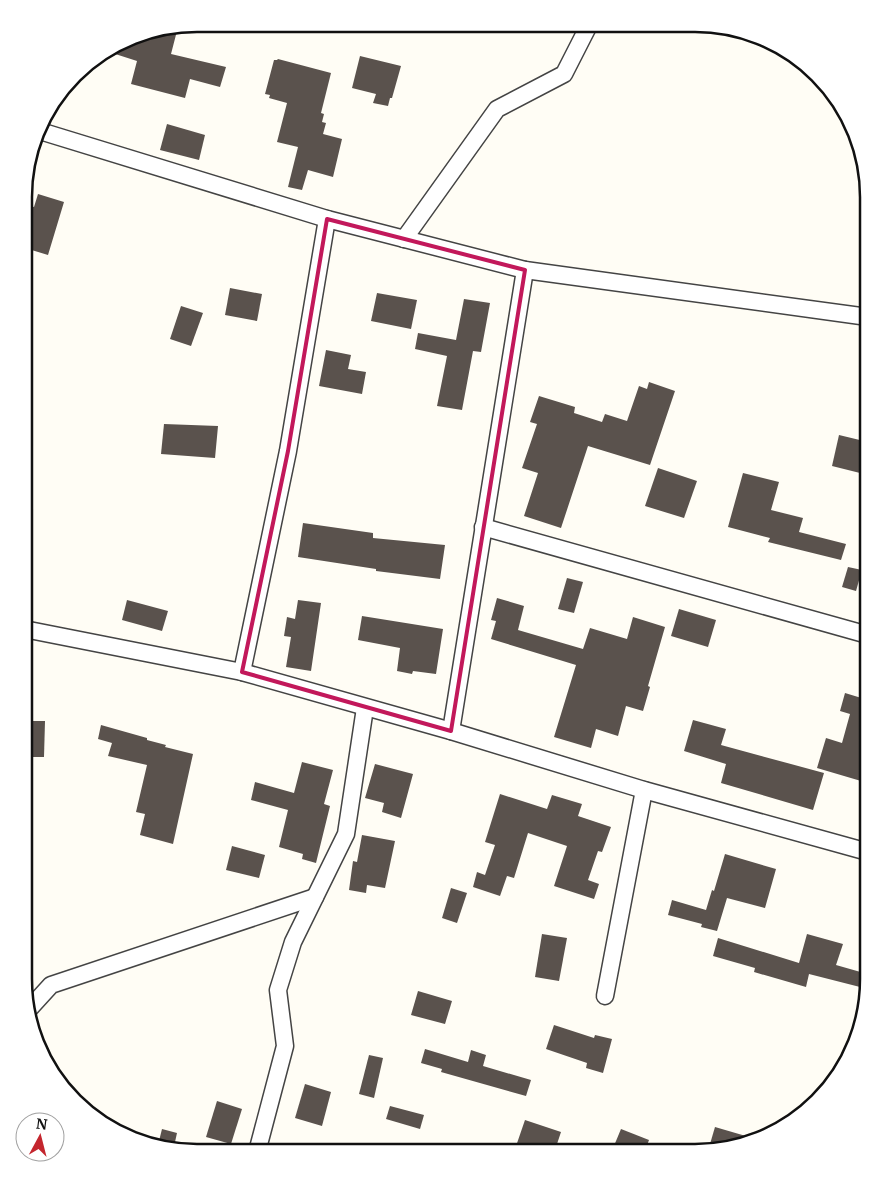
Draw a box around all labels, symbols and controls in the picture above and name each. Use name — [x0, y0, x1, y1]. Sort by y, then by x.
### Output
north arrow — [15, 1112, 65, 1162]
text: N — [35, 1114, 48, 1134]

